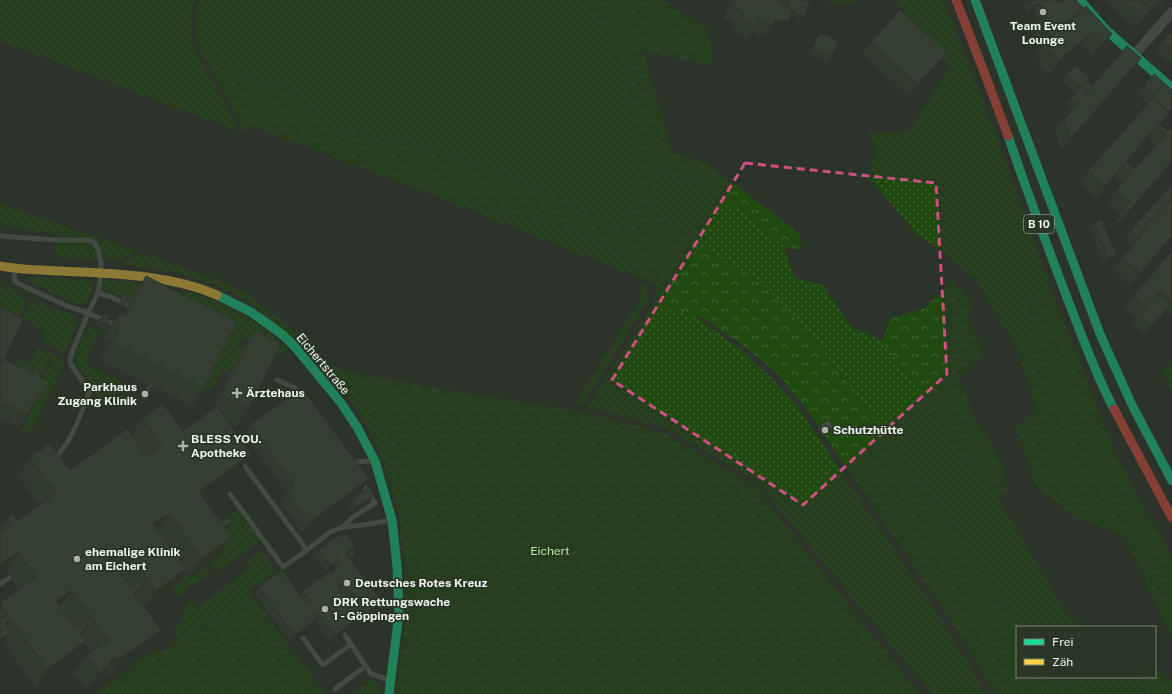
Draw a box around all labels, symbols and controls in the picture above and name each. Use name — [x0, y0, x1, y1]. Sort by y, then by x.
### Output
marker: Team Event Lounge — [1038, 7, 1048, 17]
place label: Team Event Lounge — [1010, 19, 1076, 47]
road number: B 10 — [1024, 215, 1054, 233]
street label: Eichertstraße — [293, 331, 353, 397]
place label: Parkhaus Zugang Klinik — [57, 380, 137, 408]
place label: Ärztehaus — [246, 386, 305, 400]
marker: Ärztehaus — [231, 387, 243, 399]
marker: Parkhaus Zugang Klinik — [140, 389, 150, 399]
place label: Schutzhütte — [833, 423, 904, 437]
marker: Schutzhütte — [820, 425, 830, 435]
place label: BLESS YOU. Apotheke — [191, 432, 262, 460]
marker: BLESS YOU. Apotheke — [178, 441, 188, 451]
park label: Eichert — [530, 544, 570, 558]
place label: ehemalige Klinik am Eichert — [85, 545, 181, 573]
marker: ehemalige Klinik am Eichert — [72, 554, 82, 564]
place label: Deutsches Rotes Kreuz — [355, 576, 487, 590]
marker: Deutsches Rotes Kreuz — [342, 578, 352, 588]
place label: DRK Rettungswache 1 - Göppingen — [333, 595, 450, 623]
marker: DRK Rettungswache 1 - Göppingen — [320, 604, 330, 614]
legend — [1016, 626, 1156, 678]
text: Frei — [1052, 635, 1074, 649]
text: Zäh — [1052, 655, 1073, 669]

